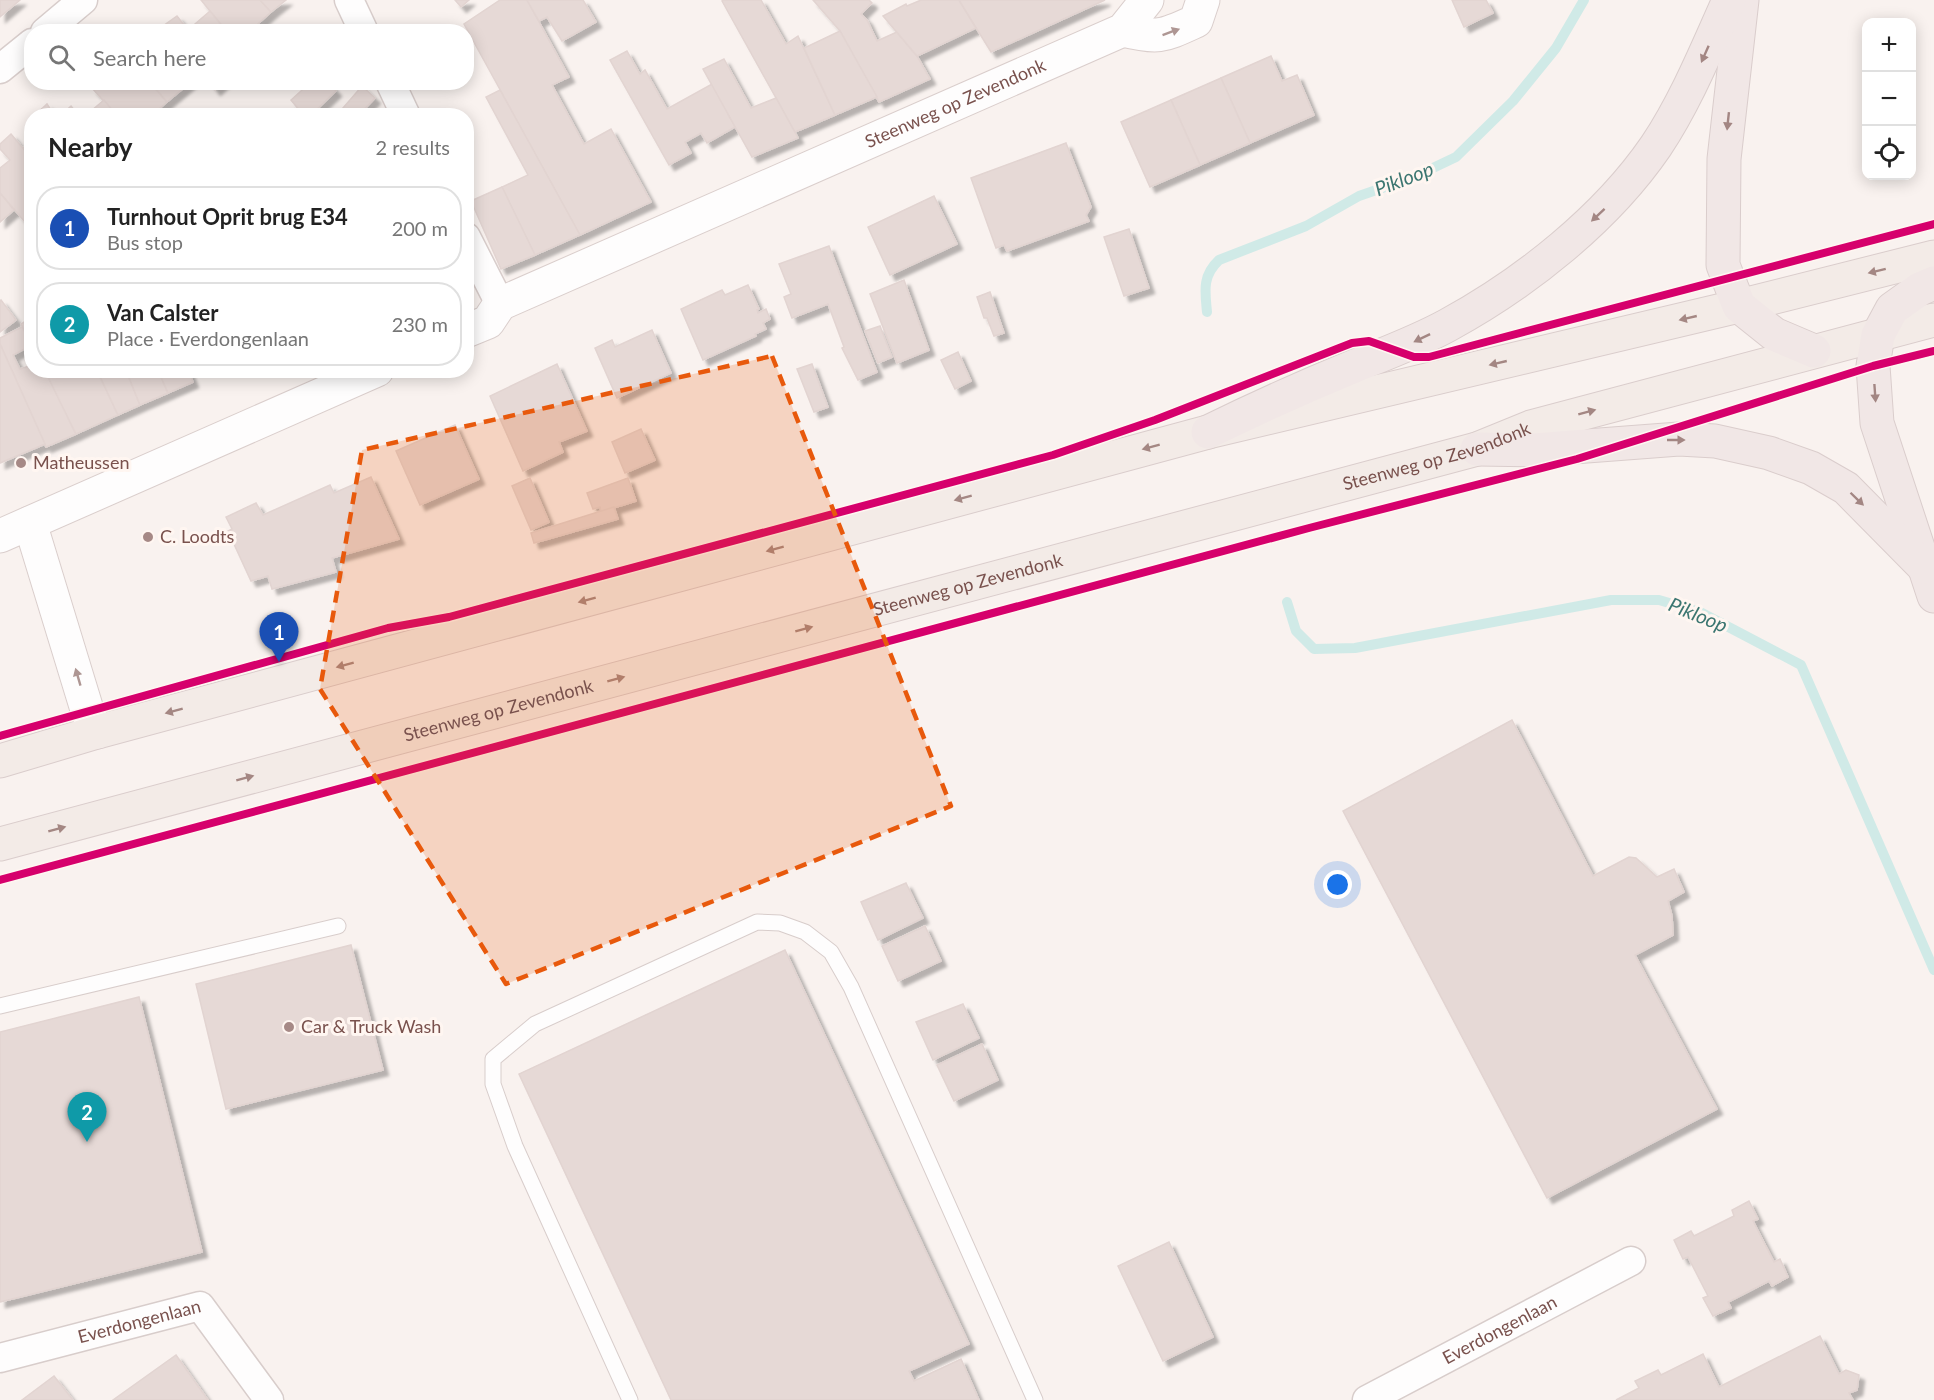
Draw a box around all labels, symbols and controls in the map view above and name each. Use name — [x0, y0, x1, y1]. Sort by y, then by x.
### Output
map controls — [1862, 18, 1916, 180]
button: + — [1862, 18, 1916, 72]
search box — [24, 24, 474, 90]
one-way arrow — [1162, 26, 1180, 36]
icon: search — [45, 41, 78, 74]
text: Search here — [93, 44, 206, 71]
one-way arrow — [1701, 45, 1710, 62]
street label: Steenweg op Zevendonk — [861, 53, 1050, 152]
button: − — [1862, 72, 1916, 126]
one-way arrow — [1724, 111, 1733, 130]
button: locate — [1862, 126, 1916, 180]
text: Nearby — [48, 131, 133, 163]
text: 2 results — [375, 135, 450, 159]
water label: Pikloop — [1371, 156, 1436, 200]
text: Turnhout Oprit brug E34 — [107, 203, 348, 230]
one-way arrow — [1591, 208, 1606, 221]
text: 1 — [64, 216, 75, 240]
text: 200 m — [392, 216, 448, 240]
text: Bus stop — [107, 230, 183, 254]
one-way arrow — [1868, 267, 1886, 277]
text: Van Calster — [107, 299, 218, 326]
text: 2 — [64, 312, 75, 336]
text: 230 m — [392, 312, 448, 336]
one-way arrow — [1679, 314, 1697, 324]
text: Place · Everdongenlaan — [107, 326, 309, 350]
one-way arrow — [1413, 333, 1430, 342]
one-way arrow — [1489, 359, 1508, 369]
one-way arrow — [1870, 383, 1880, 402]
one-way arrow — [1578, 406, 1597, 416]
street label: Steenweg op Zevendonk — [1340, 416, 1534, 494]
one-way arrow — [1666, 435, 1685, 444]
one-way arrow — [1142, 443, 1160, 452]
place label: Matheussen — [33, 451, 129, 473]
marker: Matheussen — [14, 456, 28, 470]
one-way arrow — [1850, 492, 1865, 506]
one-way arrow — [954, 494, 972, 503]
place label: C. Loodts — [160, 525, 234, 547]
marker: C. Loodts — [141, 530, 155, 544]
one-way arrow — [766, 545, 784, 554]
street label: Steenweg op Zevendonk — [871, 548, 1066, 620]
water label: Pikloop — [1666, 592, 1731, 637]
one-way arrow — [577, 596, 595, 605]
pin: 1 — [260, 612, 298, 662]
one-way arrow — [795, 624, 813, 633]
one-way arrow — [336, 661, 354, 671]
one-way arrow — [73, 667, 82, 685]
street label: Steenweg op Zevendonk — [401, 674, 596, 746]
one-way arrow — [607, 674, 625, 683]
one-way arrow — [165, 707, 183, 716]
one-way arrow — [236, 773, 254, 783]
one-way arrow — [47, 823, 66, 833]
your location — [1323, 870, 1352, 899]
place label: Car & Truck Wash — [301, 1015, 441, 1037]
marker: Car & Truck Wash — [282, 1020, 296, 1034]
pin: 2 — [68, 1092, 106, 1142]
street label: Everdongenlaan — [1438, 1290, 1560, 1368]
street label: Everdongenlaan — [75, 1294, 203, 1347]

